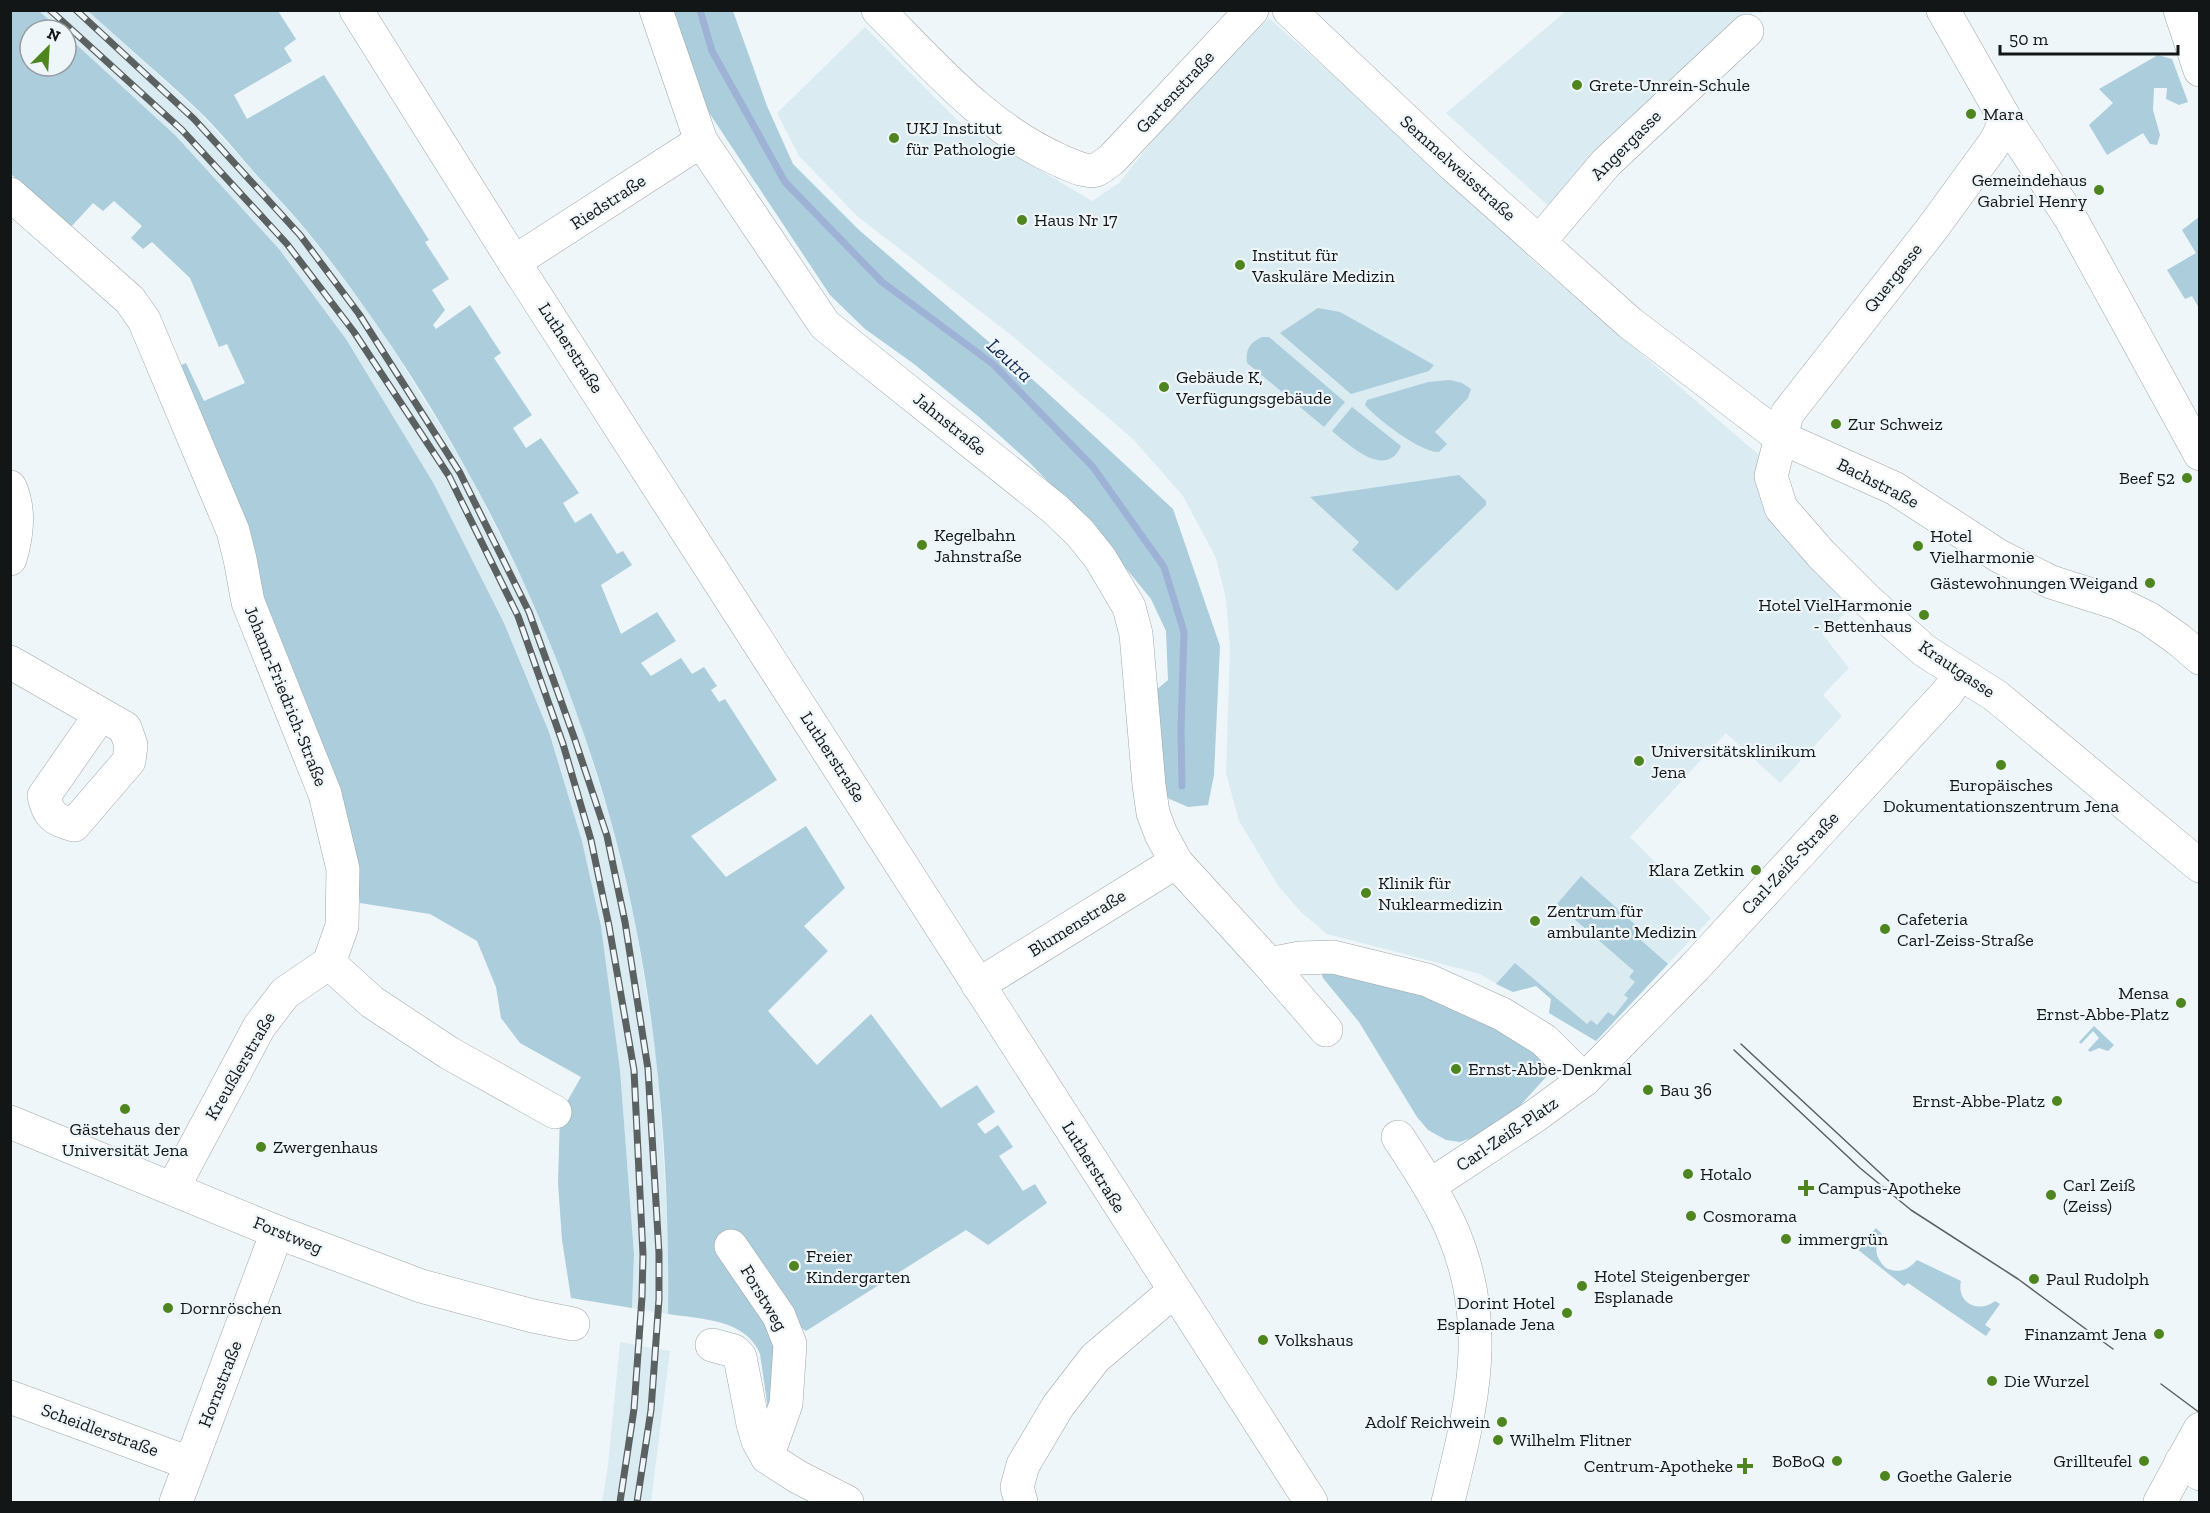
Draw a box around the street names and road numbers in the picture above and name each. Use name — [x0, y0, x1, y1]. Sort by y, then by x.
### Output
street label: Gartenstraße — [1131, 46, 1219, 138]
street label: Angergasse — [1586, 105, 1666, 185]
street label: Semmelweisstraße — [1396, 110, 1520, 226]
street label: Riedstraße — [566, 169, 650, 235]
street label: Quergasse — [1859, 239, 1927, 317]
street label: Lutherstraße — [534, 299, 608, 397]
street label: Jahnstraße — [909, 388, 991, 460]
street label: Bachstraße — [1833, 453, 1923, 513]
street label: Johann-Friedrich-Straße — [240, 603, 332, 789]
street label: Krautgasse — [1915, 635, 1999, 703]
street label: Lutherstraße — [796, 708, 870, 806]
street label: Carl-Zeiß-Straße — [1737, 807, 1843, 919]
street label: Blumenstraße — [1024, 884, 1130, 962]
street label: Kreußlerstraße — [200, 1008, 280, 1124]
street label: Carl-Zeiß-Platz — [1452, 1092, 1562, 1176]
street label: Lutherstraße — [1057, 1117, 1131, 1217]
street label: Forstweg — [250, 1211, 326, 1259]
street label: Forstweg — [736, 1261, 792, 1335]
street label: Hornstraße — [193, 1337, 247, 1431]
street label: Scheidlerstraße — [38, 1399, 162, 1461]

